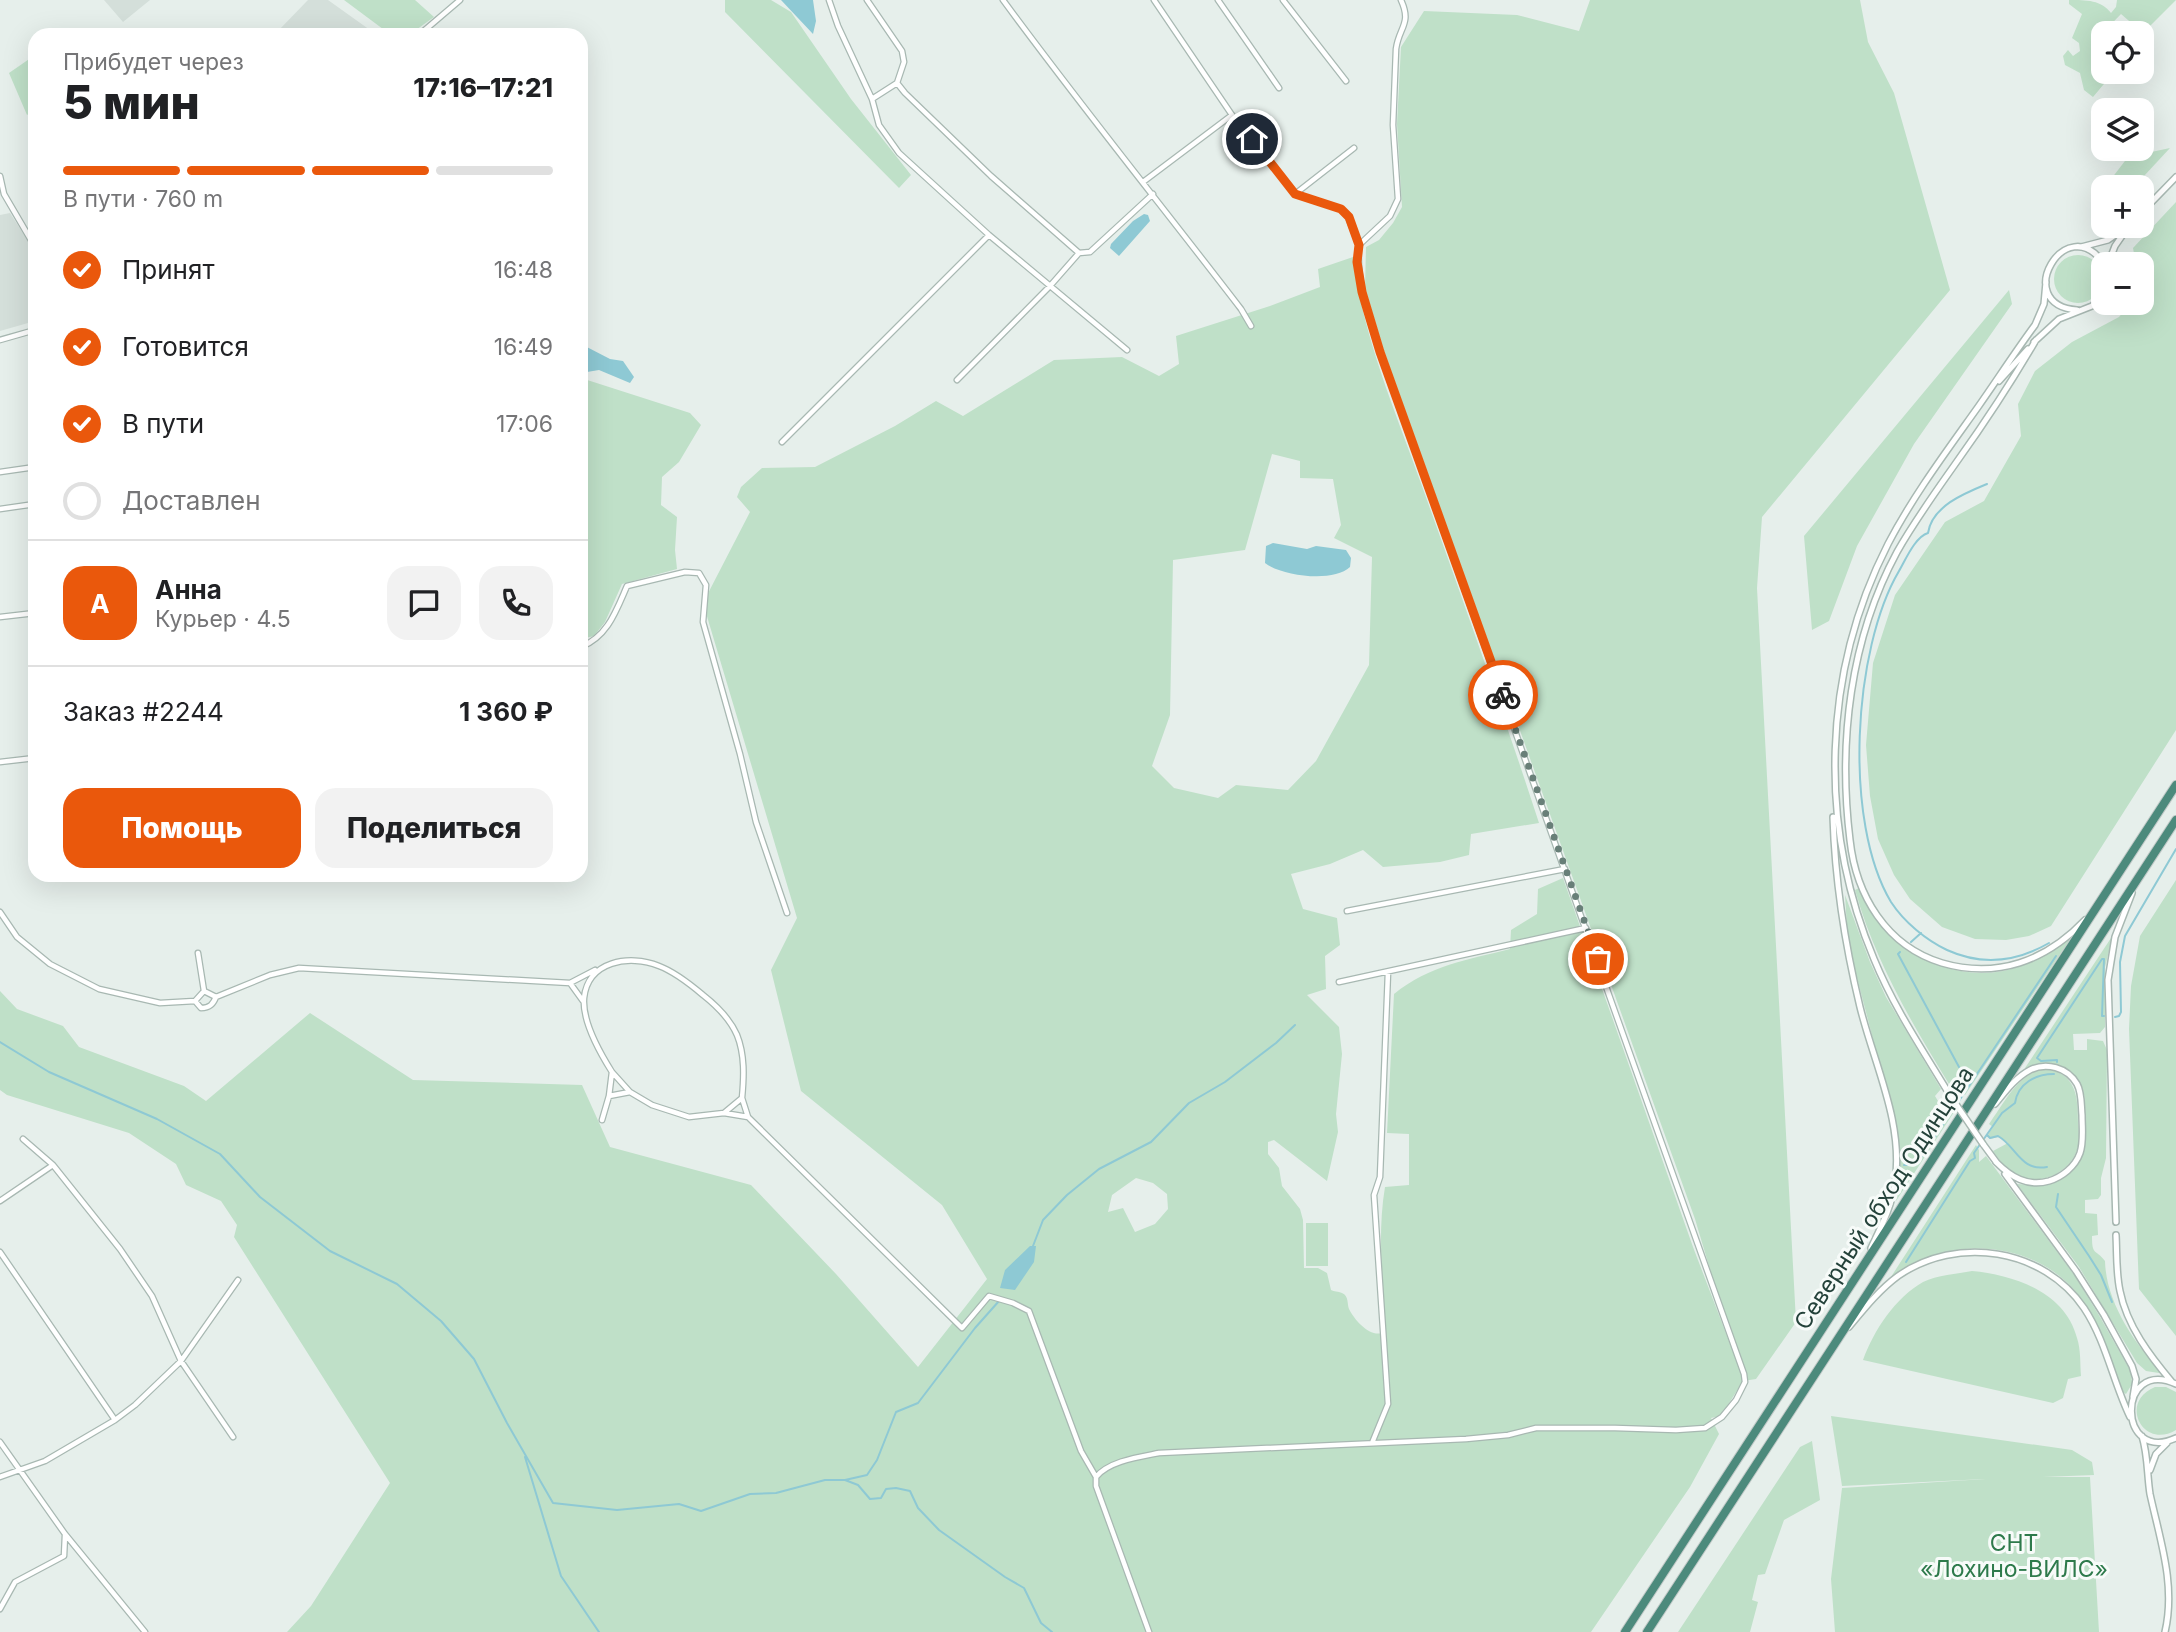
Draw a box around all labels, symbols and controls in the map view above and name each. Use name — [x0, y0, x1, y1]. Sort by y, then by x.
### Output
map controls — [2091, 21, 2154, 315]
button: locate — [2091, 21, 2154, 84]
text: Прибудет через — [63, 48, 244, 76]
text: 17:16–17:21 — [413, 72, 553, 103]
text: 5 мин — [63, 74, 200, 130]
button: layers — [2091, 98, 2154, 161]
pin — [1222, 109, 1282, 169]
icon: home — [1233, 120, 1271, 158]
button: + — [2091, 175, 2154, 238]
text: В пути · 760 m — [63, 185, 223, 213]
icon: check — [63, 251, 101, 289]
button: − — [2091, 252, 2154, 315]
text: Принят — [122, 254, 215, 285]
text: 16:48 — [494, 256, 553, 284]
icon: check — [63, 328, 101, 366]
text: Готовится — [122, 331, 249, 362]
text: 16:49 — [494, 333, 553, 361]
icon: check — [63, 405, 101, 443]
text: В пути — [122, 408, 204, 439]
text: 17:06 — [496, 410, 553, 438]
text: Доставлен — [122, 485, 261, 516]
button: chat — [387, 566, 461, 640]
button: phone — [479, 566, 553, 640]
text: Анна — [155, 574, 222, 605]
text: А — [90, 588, 110, 619]
text: Курьер · 4.5 — [155, 605, 291, 633]
courier — [1468, 660, 1538, 730]
icon: bike — [1484, 676, 1522, 714]
text: Заказ #2244 — [63, 696, 224, 727]
text: 1 360 ₽ — [459, 696, 553, 727]
button: Помощь — [63, 788, 301, 868]
button: Поделиться — [315, 788, 553, 868]
pin — [1568, 929, 1628, 989]
icon: bag — [1579, 940, 1617, 978]
street label: Северный обход Одинцова — [1788, 1061, 1980, 1335]
park label: СНТ «Лохино-ВИЛС» — [1920, 1529, 2108, 1583]

